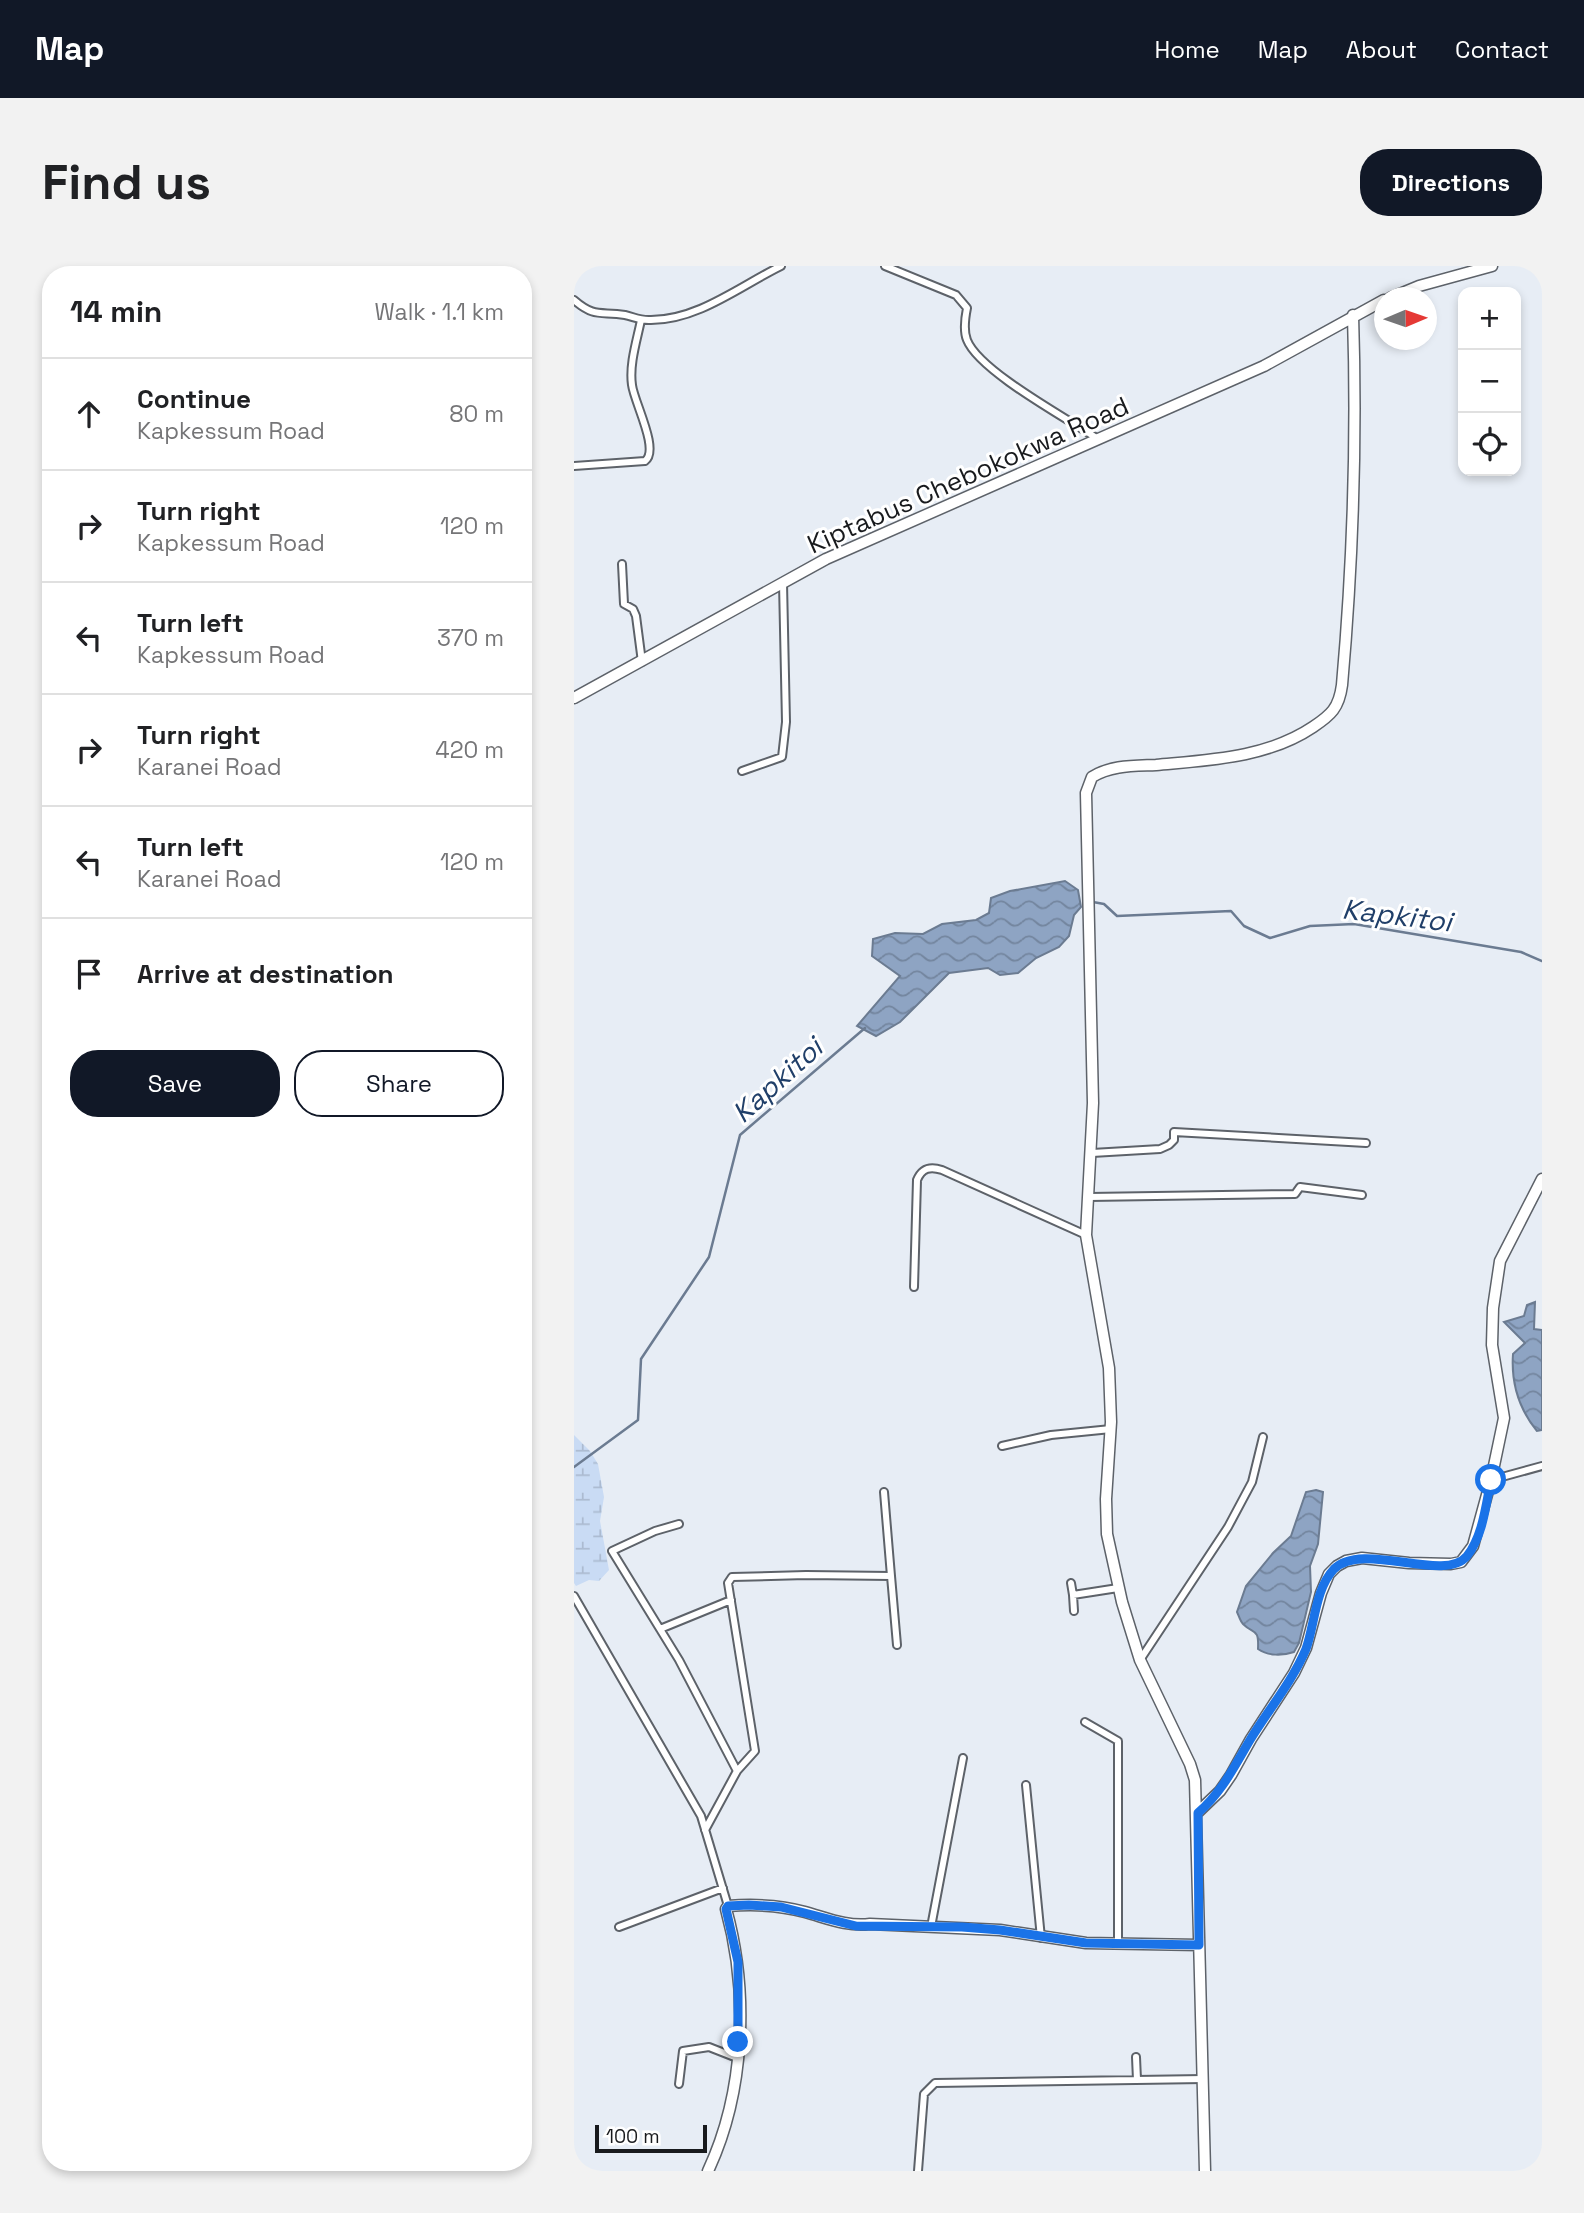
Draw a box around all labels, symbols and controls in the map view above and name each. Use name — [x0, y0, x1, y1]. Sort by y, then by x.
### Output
text: Map — [35, 28, 104, 70]
text: Home — [1154, 34, 1220, 65]
text: Map — [1258, 34, 1308, 65]
text: About — [1346, 34, 1417, 65]
text: Contact — [1455, 34, 1549, 65]
button: Directions — [1360, 149, 1542, 216]
text: Find us — [42, 151, 211, 213]
north arrow — [1374, 287, 1437, 350]
map controls — [1458, 287, 1521, 476]
button: + — [1458, 287, 1521, 350]
text: 14 min — [70, 292, 162, 331]
text: Walk · 1.1 km — [375, 297, 504, 327]
button: − — [1458, 350, 1521, 413]
text: Continue — [137, 382, 251, 416]
street label: Kiptabus Chebokokwa Road — [802, 389, 1134, 561]
icon: ahead — [70, 395, 108, 433]
text: 80 m — [449, 399, 504, 429]
button: locate — [1458, 413, 1521, 476]
text: Kapkessum Road — [137, 416, 325, 446]
text: Turn right — [137, 494, 261, 528]
icon: right — [70, 507, 108, 545]
text: 120 m — [440, 511, 504, 541]
text: Kapkessum Road — [137, 528, 325, 558]
text: Turn left — [137, 606, 244, 640]
icon: left — [70, 619, 108, 657]
text: 370 m — [437, 623, 504, 653]
text: Kapkessum Road — [137, 640, 325, 670]
text: Turn right — [137, 718, 261, 752]
icon: right — [70, 731, 108, 769]
text: 420 m — [435, 735, 504, 765]
text: Karanei Road — [137, 752, 281, 782]
text: Turn left — [137, 830, 244, 864]
icon: left — [70, 843, 108, 881]
text: 120 m — [440, 847, 504, 877]
text: Karanei Road — [137, 864, 281, 894]
water label: Kapkitoi — [1340, 890, 1457, 940]
icon: arrive — [70, 955, 108, 993]
text: Arrive at destination — [137, 957, 394, 991]
water label: Kapkitoi — [724, 1028, 832, 1130]
button: Save — [70, 1050, 280, 1117]
button: Share — [294, 1050, 504, 1117]
route start — [1475, 1464, 1506, 1495]
route end — [722, 2026, 753, 2057]
scale bar — [595, 2122, 707, 2154]
text: 100 m — [606, 2124, 660, 2149]

